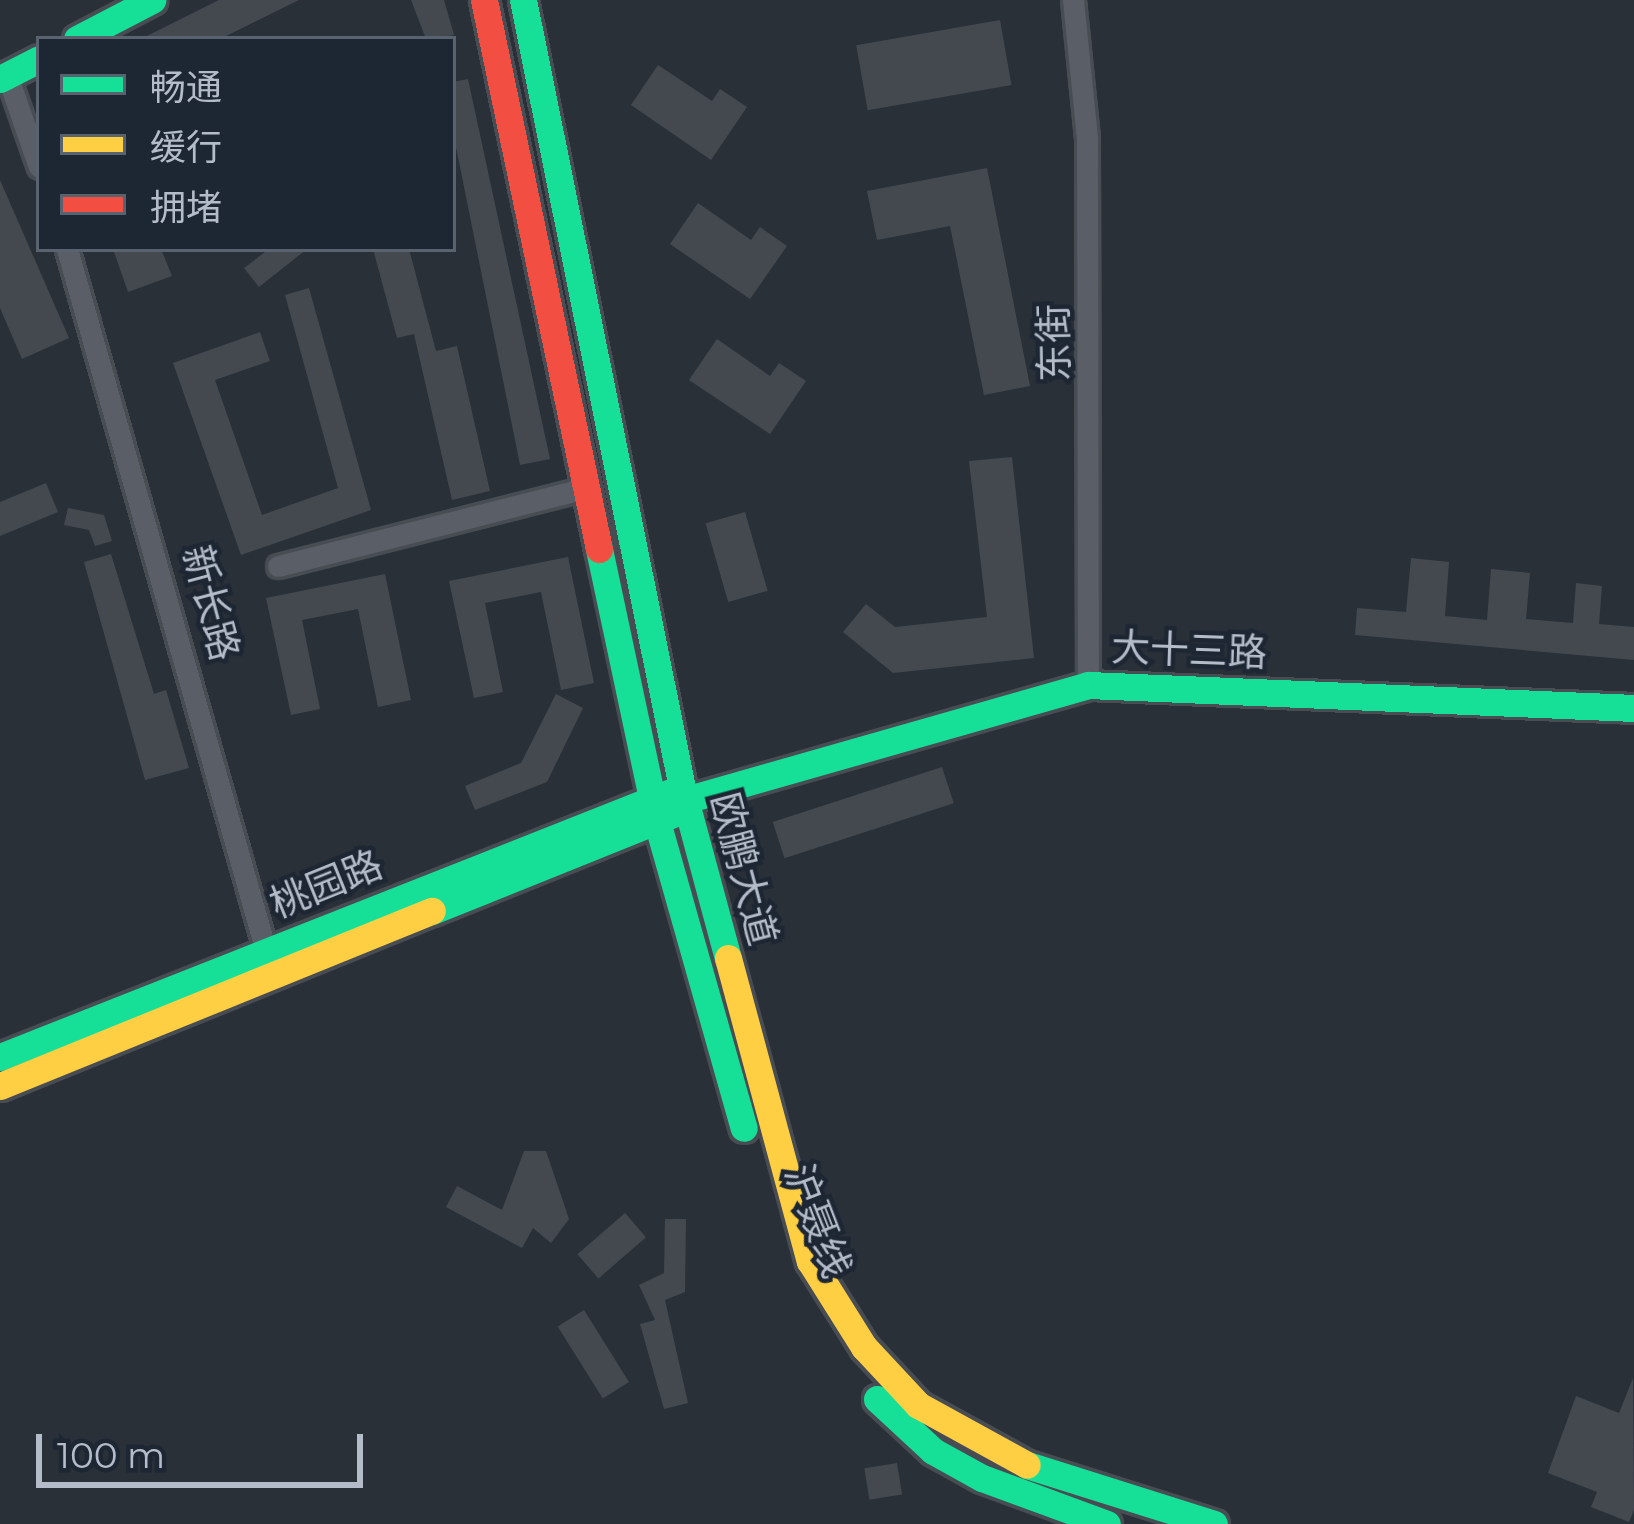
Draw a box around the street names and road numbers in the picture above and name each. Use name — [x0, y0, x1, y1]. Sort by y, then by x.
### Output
street label: 东街 — [1030, 304, 1078, 382]
street label: 新长路 — [173, 540, 249, 666]
street label: 大十三路 — [1110, 624, 1268, 676]
street label: 欧鹏大道 — [701, 788, 787, 950]
street label: 桃园路 — [263, 840, 389, 928]
street label: 沪聂线 — [775, 1158, 861, 1284]

